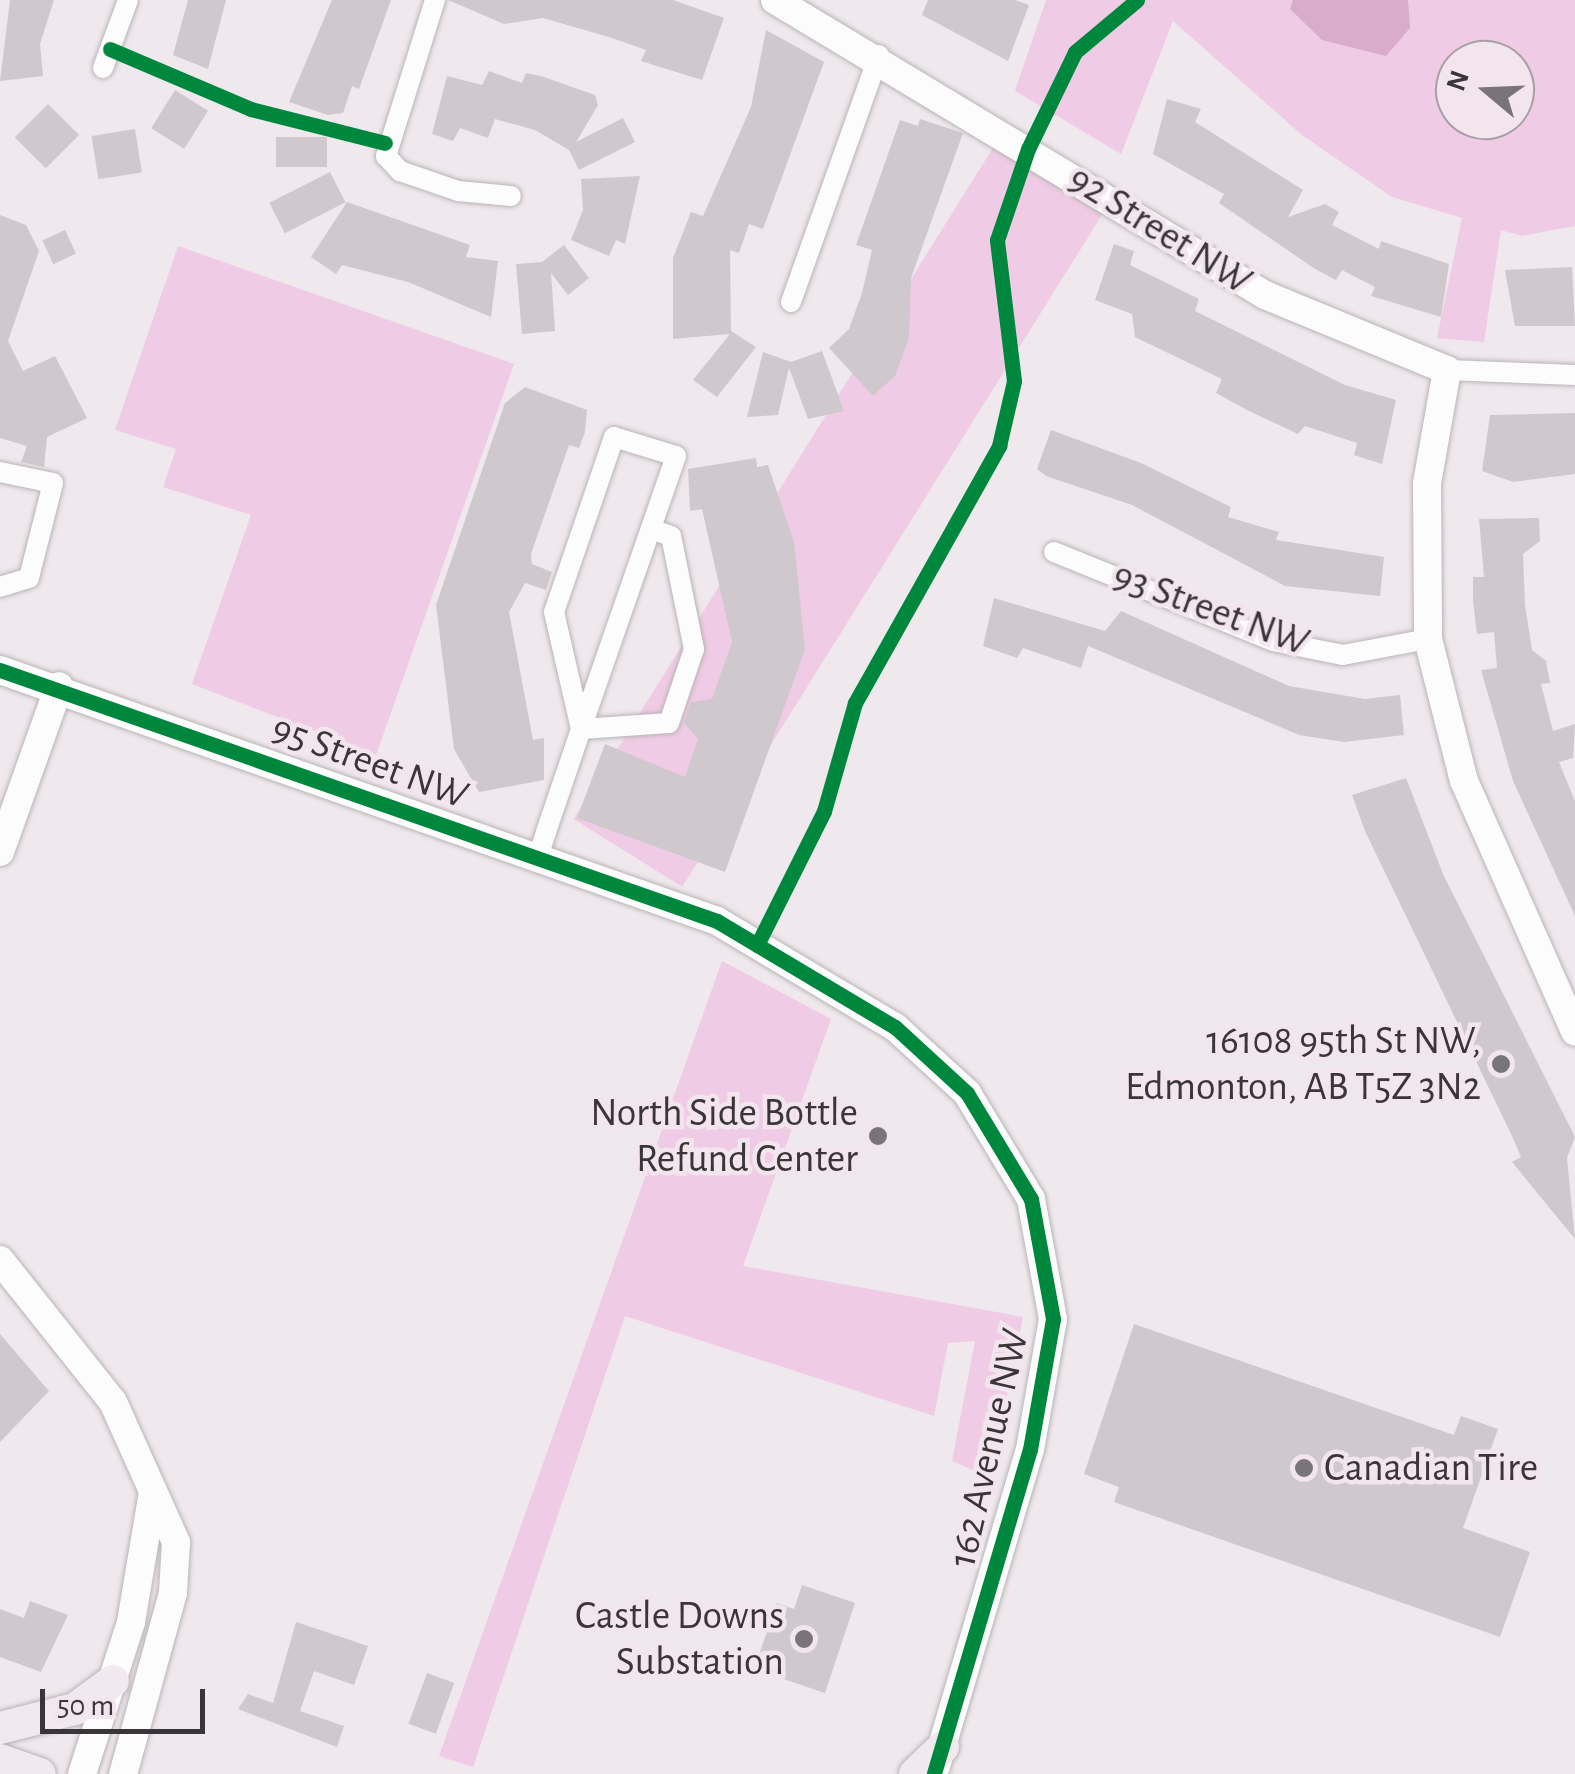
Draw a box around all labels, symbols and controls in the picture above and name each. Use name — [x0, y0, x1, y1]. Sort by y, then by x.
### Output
north arrow — [1435, 40, 1535, 140]
text: N — [1442, 67, 1475, 95]
street label: 92 Street NW — [1060, 155, 1260, 305]
street label: 93 Street NW — [1106, 551, 1316, 667]
street label: 95 Street NW — [265, 704, 475, 820]
place label: 16108 95th St NW, Edmonton, AB T5Z 3N2 — [1125, 1017, 1481, 1111]
marker: 16108 95th St NW, Edmonton, AB T5Z 3N2 — [1490, 1053, 1512, 1075]
place label: North Side Bottle Refund Center — [590, 1089, 858, 1183]
marker: North Side Bottle Refund Center — [867, 1125, 889, 1147]
street label: 162 Avenue NW — [938, 1324, 1040, 1572]
place label: Canadian Tire — [1324, 1444, 1538, 1492]
marker: Canadian Tire — [1293, 1457, 1315, 1479]
place label: Castle Downs Substation — [575, 1592, 784, 1686]
marker: Castle Downs Substation — [793, 1628, 815, 1650]
scale bar — [45, 1669, 210, 1731]
text: 50 m — [57, 1691, 114, 1721]

